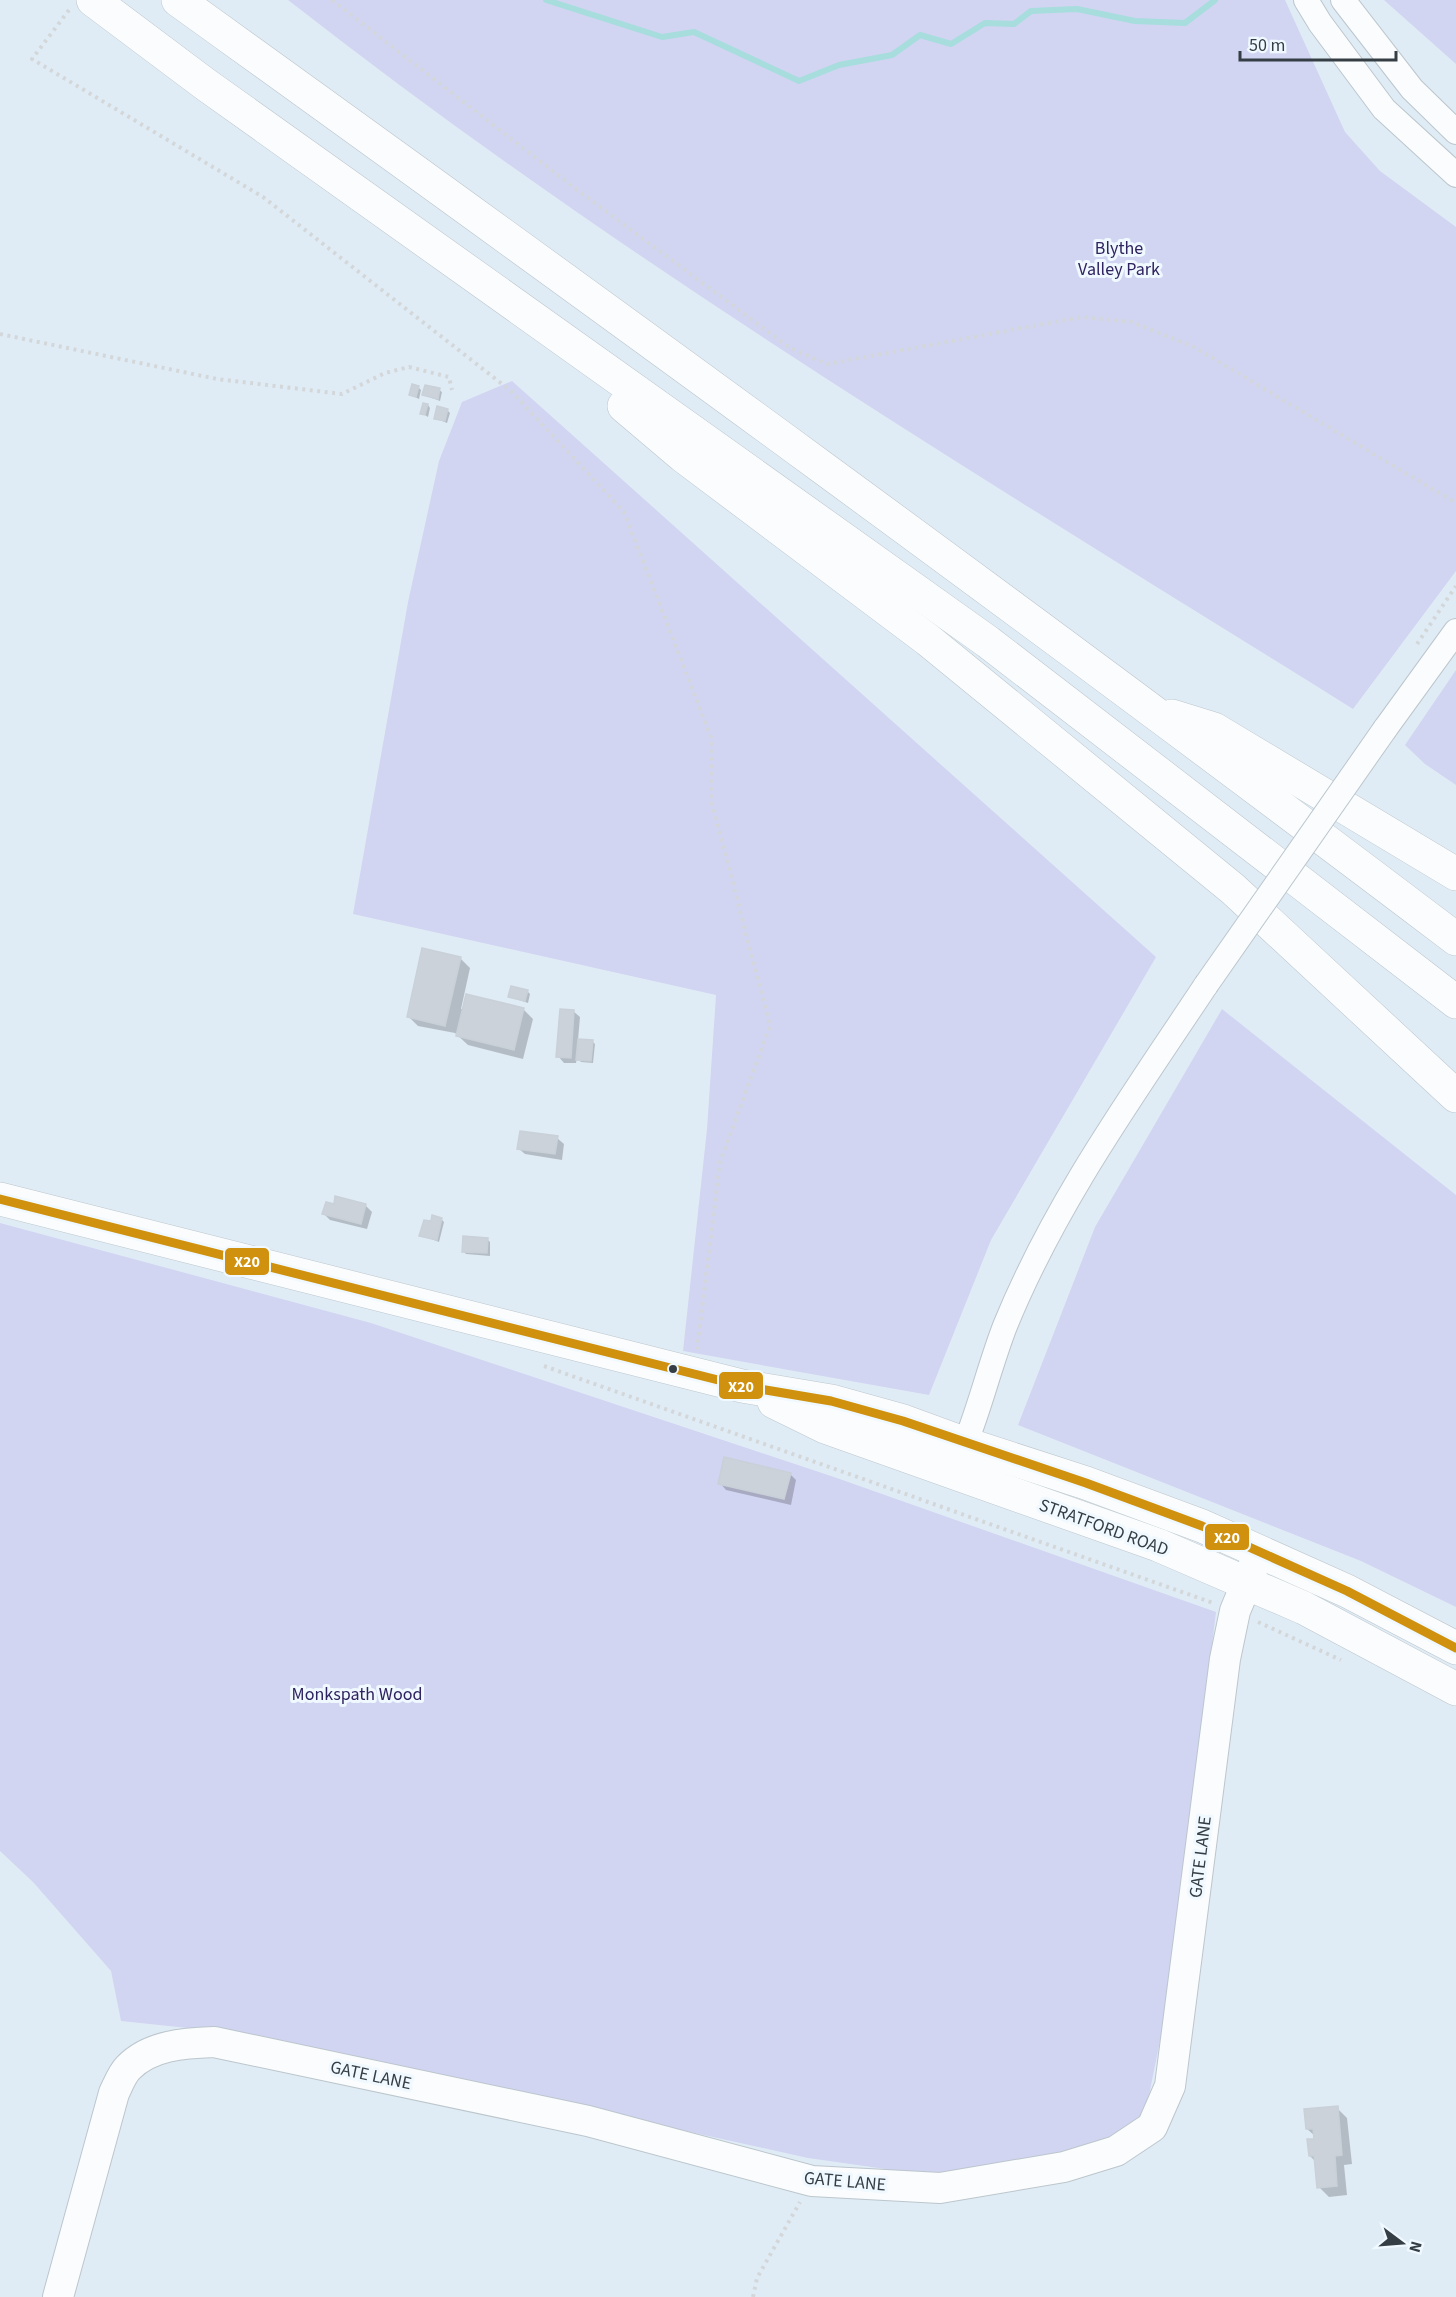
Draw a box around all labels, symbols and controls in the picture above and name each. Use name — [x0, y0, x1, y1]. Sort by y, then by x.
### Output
scale bar — [1240, 24, 1396, 62]
text: 50 m — [1249, 33, 1285, 58]
park label: Blythe Valley Park — [1078, 236, 1160, 282]
line badge: X20 — [224, 1247, 270, 1276]
text: X20 — [234, 1251, 260, 1273]
unlabelled marker — [667, 1363, 679, 1375]
line badge: X20 — [718, 1371, 764, 1400]
text: X20 — [728, 1376, 754, 1398]
street label: STRATFORD ROAD — [1036, 1492, 1172, 1562]
line badge: X20 — [1204, 1523, 1250, 1551]
text: X20 — [1214, 1527, 1240, 1549]
park label: Monkspath Wood — [292, 1682, 422, 1707]
street label: GATE LANE — [1183, 1815, 1218, 1899]
street label: GATE LANE — [328, 2055, 414, 2096]
street label: GATE LANE — [803, 2165, 887, 2198]
north arrow — [1372, 2213, 1432, 2273]
text: N — [1403, 2239, 1427, 2255]

